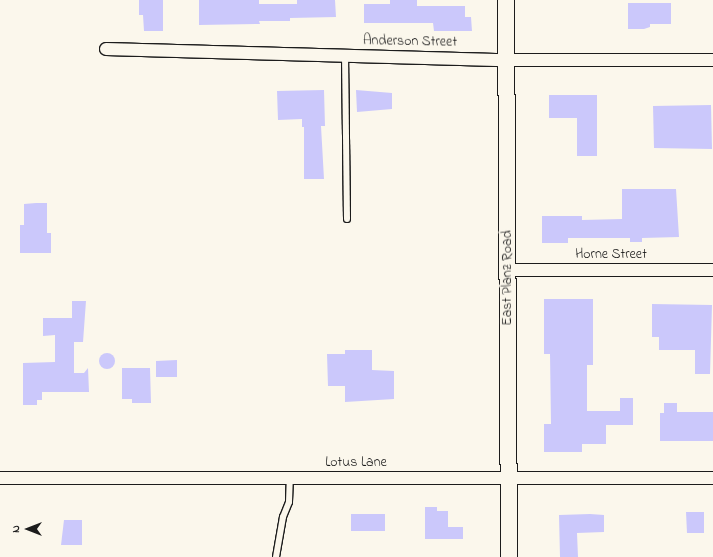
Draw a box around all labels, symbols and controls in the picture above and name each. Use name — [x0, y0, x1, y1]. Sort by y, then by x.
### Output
street label: Anderson Street — [363, 33, 457, 51]
street label: East Planz Road — [500, 230, 516, 326]
street label: Horne Street — [575, 247, 647, 263]
street label: Lotus Lane — [325, 455, 387, 471]
north arrow — [8, 509, 48, 549]
text: N — [8, 525, 24, 533]

